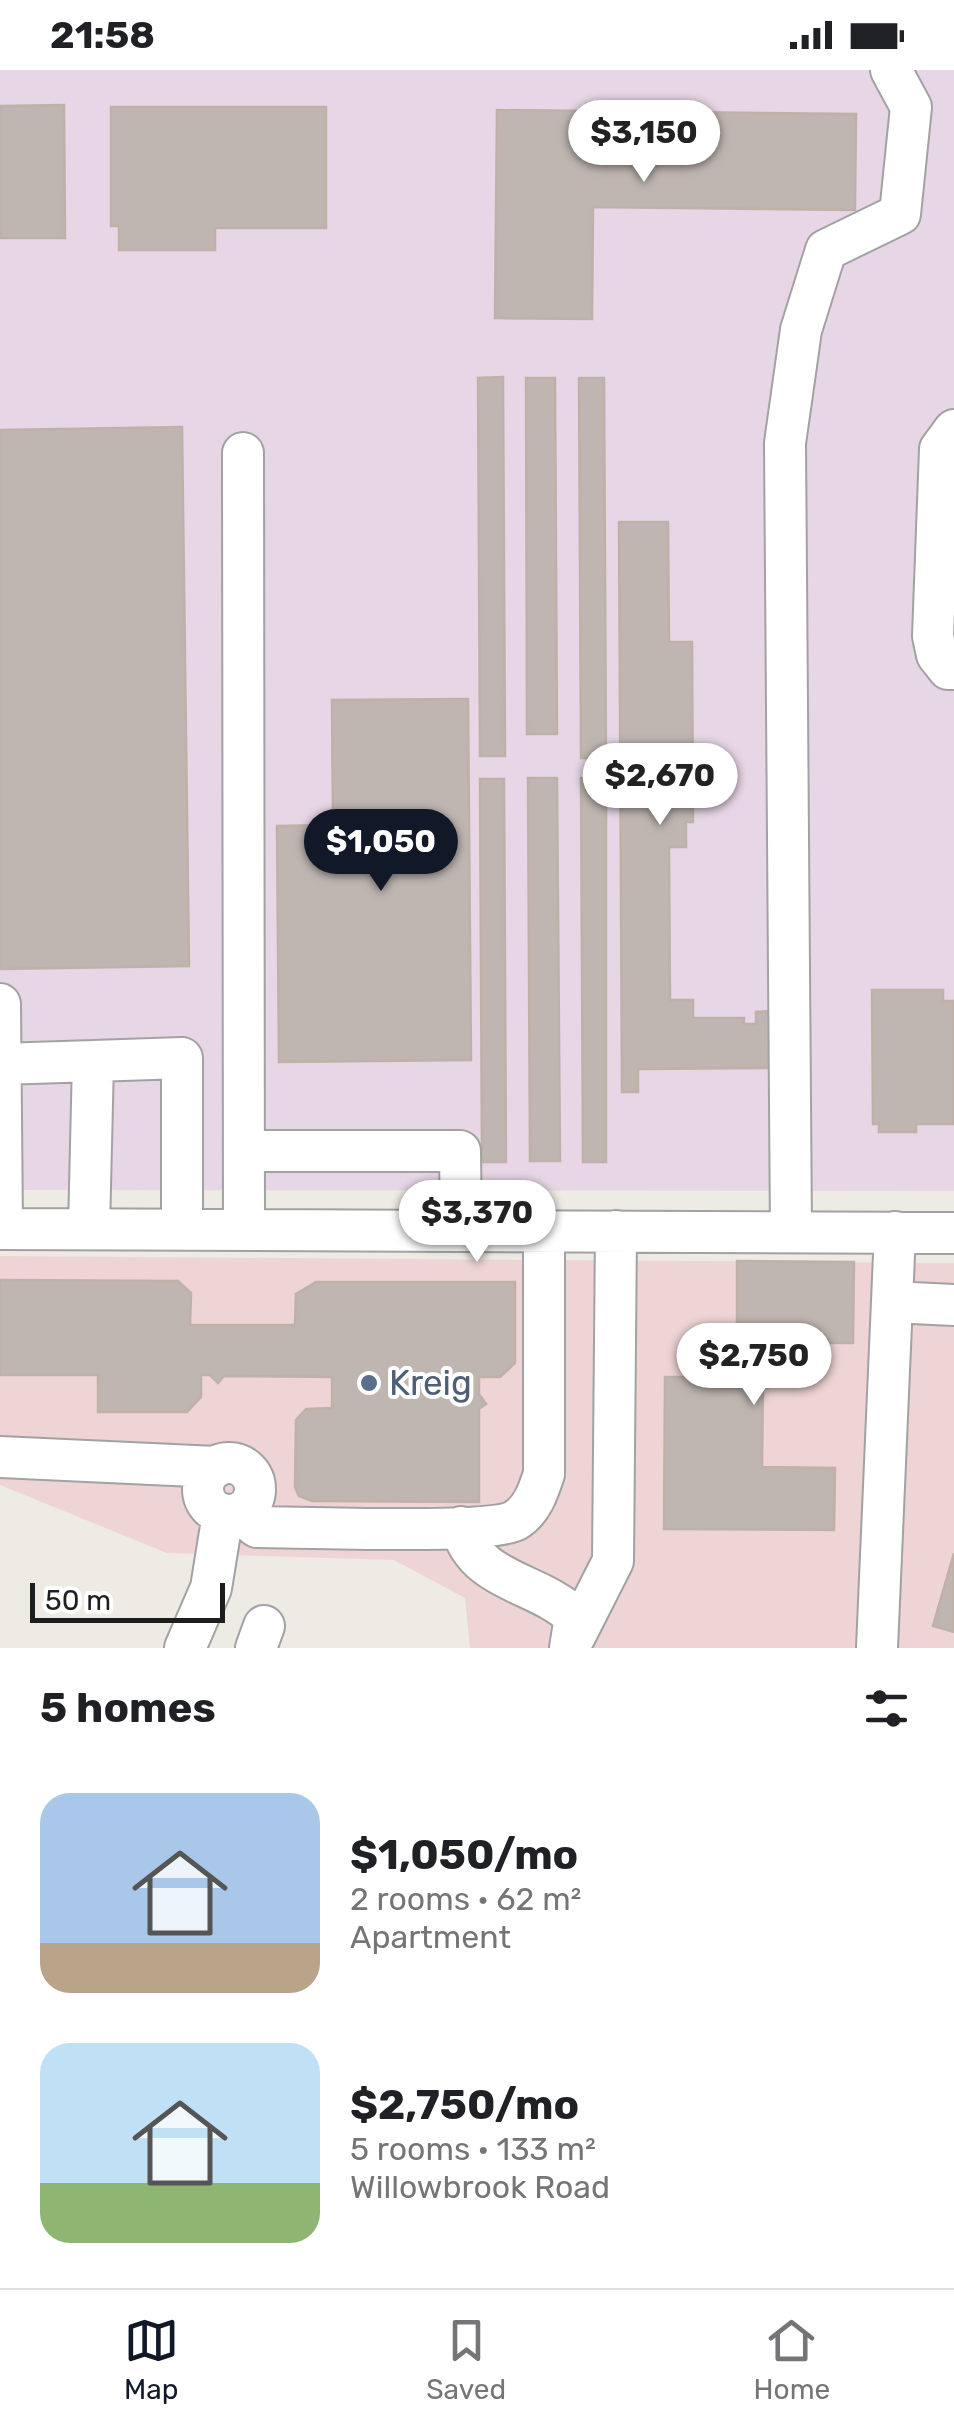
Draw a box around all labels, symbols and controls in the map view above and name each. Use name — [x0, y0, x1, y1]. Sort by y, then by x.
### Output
text: 21:58 — [50, 12, 155, 58]
pin: $3,150 — [563, 100, 725, 185]
text: $3,150 — [590, 113, 698, 151]
pin: $2,670 — [579, 743, 741, 828]
text: $2,670 — [605, 756, 715, 794]
pin: $1,050 — [300, 809, 462, 894]
text: $1,050 — [326, 822, 436, 860]
pin: $3,370 — [396, 1180, 558, 1265]
text: $3,370 — [421, 1193, 533, 1231]
pin: $2,750 — [673, 1323, 835, 1408]
text: $2,750 — [699, 1336, 809, 1374]
place label: Kreig — [389, 1362, 472, 1404]
marker: Kreig — [358, 1372, 380, 1394]
scale bar — [30, 1578, 225, 1622]
text: 50 m — [45, 1584, 111, 1617]
icon: filters — [859, 1681, 914, 1736]
text: 5 homes — [40, 1683, 216, 1733]
text: $1,050/mo — [350, 1830, 578, 1880]
icon: home — [120, 1833, 240, 1953]
text: 2 rooms · 62 m² — [350, 1880, 582, 1918]
text: Apartment — [350, 1918, 511, 1956]
text: $2,750/mo — [350, 2080, 579, 2130]
icon: home — [120, 2083, 240, 2203]
text: 5 rooms · 133 m² — [350, 2130, 596, 2168]
text: Willowbrook Road — [350, 2168, 610, 2206]
tab: Map — [124, 2313, 179, 2406]
tab: Saved — [426, 2313, 506, 2406]
tab: Home — [754, 2313, 830, 2406]

